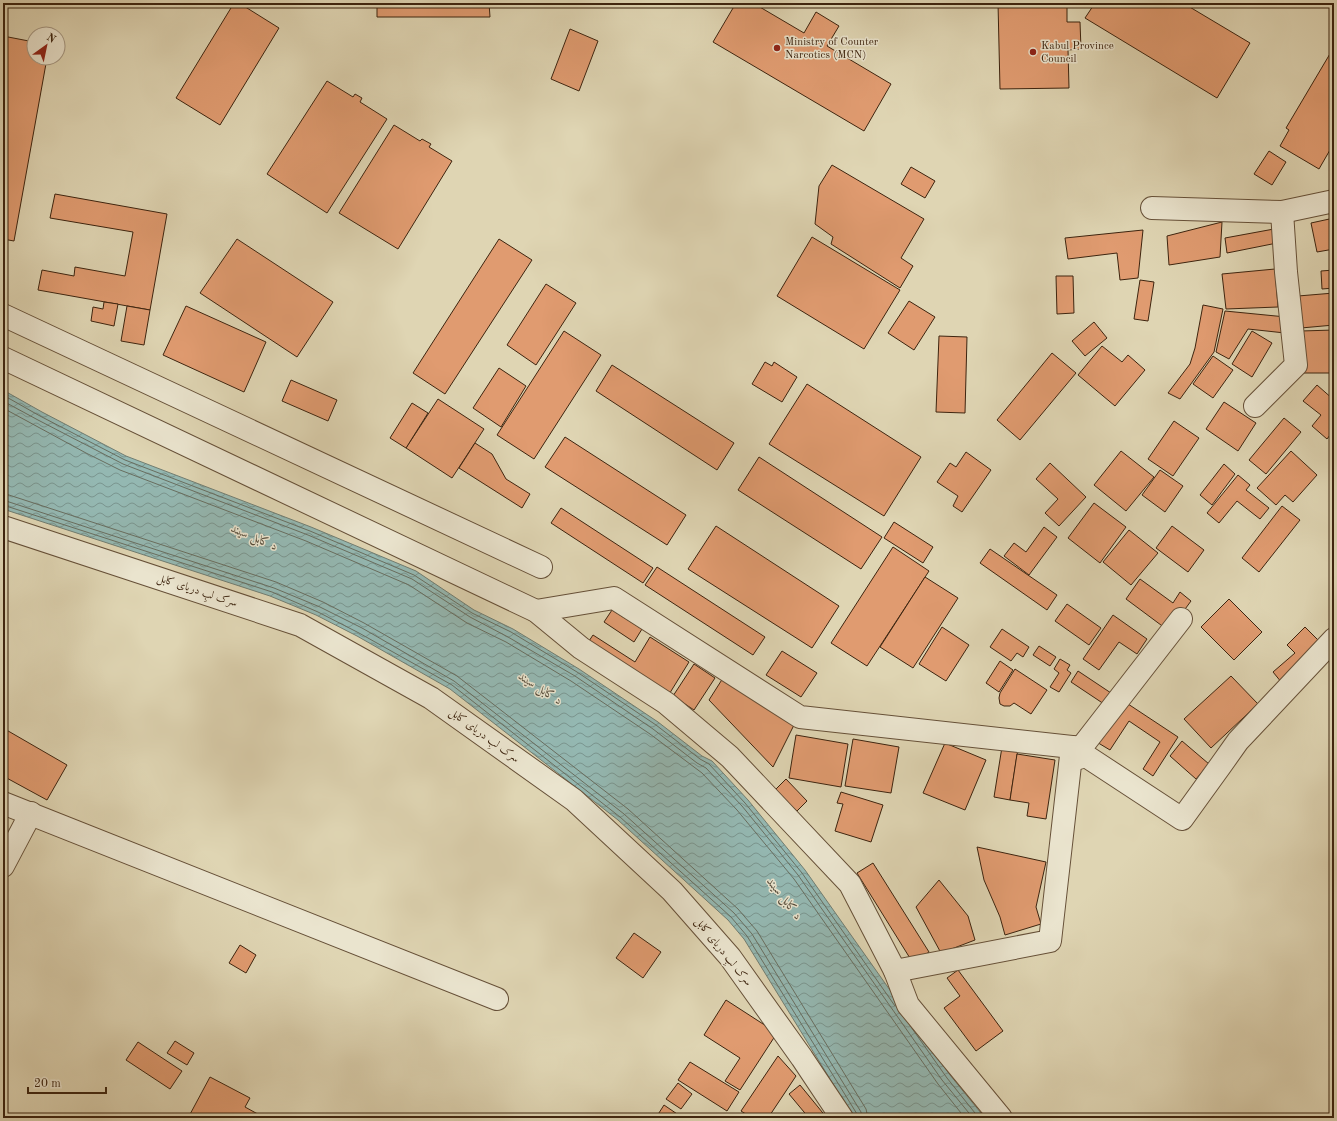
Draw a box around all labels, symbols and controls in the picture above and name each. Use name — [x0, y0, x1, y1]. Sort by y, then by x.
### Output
north arrow — [26, 26, 66, 66]
text: N — [44, 32, 58, 46]
place label: Ministry of Counter Narcotics (MCN) — [785, 37, 879, 61]
place label: Kabul Province Council — [1041, 41, 1114, 65]
marker: Ministry of Counter Narcotics (MCN) — [772, 43, 782, 53]
marker: Kabul Province Council — [1028, 47, 1038, 57]
water label: د کابل سيند — [228, 522, 280, 555]
street label: سرک لبِ دریای کابل — [155, 572, 239, 612]
water label: د کابل سيند — [515, 670, 565, 709]
street label: سرک لبِ دریای کابل — [445, 706, 522, 768]
water label: د کابل سيند — [762, 875, 805, 924]
street label: سرک لبِ دریای کابل — [690, 915, 755, 990]
scale bar — [28, 1069, 106, 1095]
text: 20 m — [34, 1078, 61, 1090]

